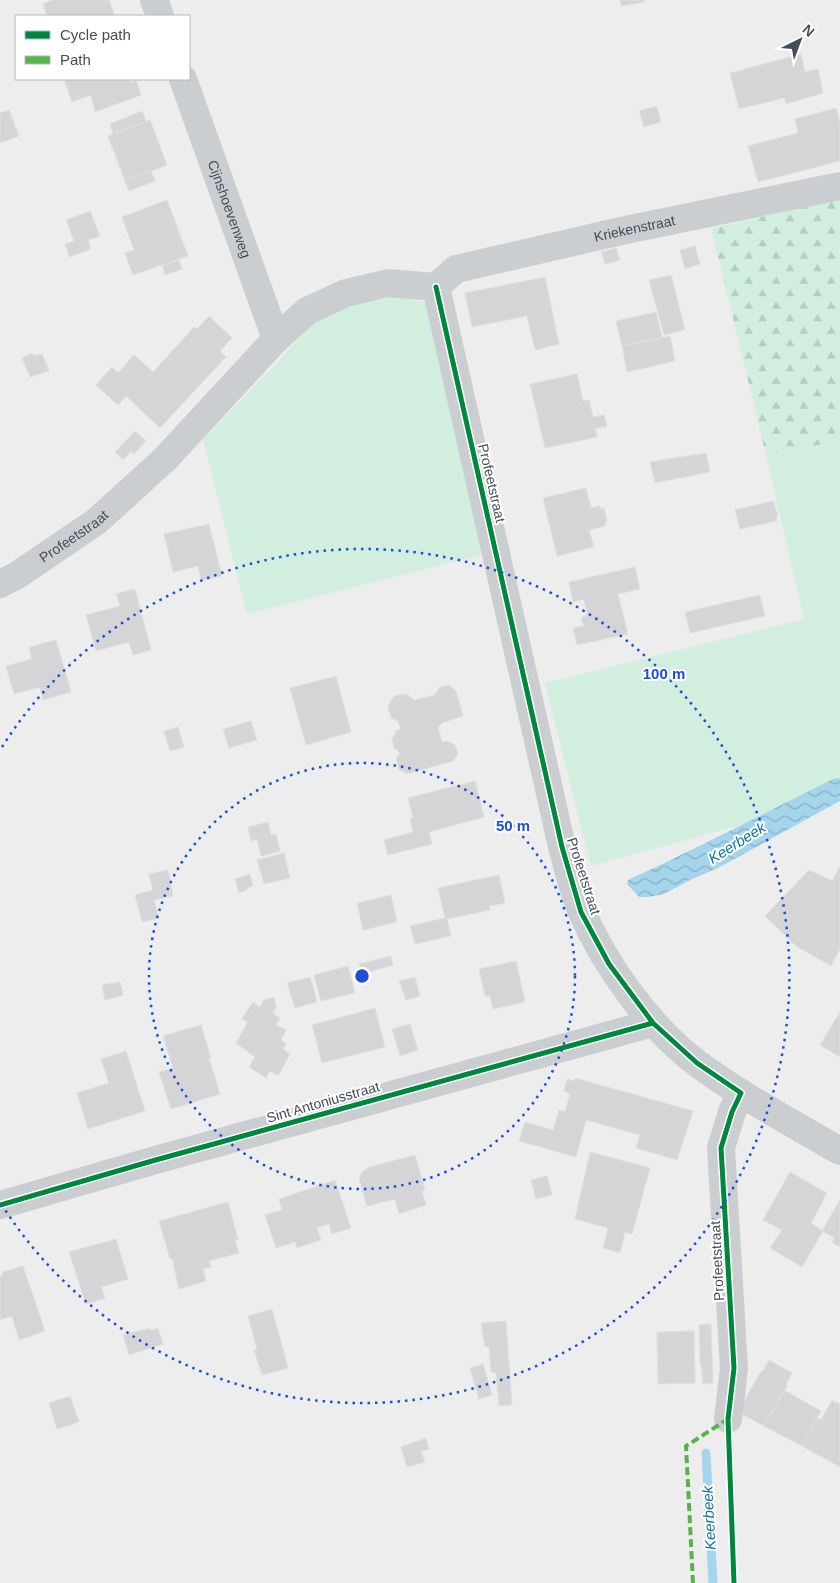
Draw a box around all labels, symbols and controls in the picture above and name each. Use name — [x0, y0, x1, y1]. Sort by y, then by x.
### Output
legend — [15, 15, 190, 80]
north arrow — [775, 15, 825, 65]
text: N — [800, 21, 818, 40]
text: Cycle path — [60, 26, 131, 43]
text: Path — [60, 51, 91, 68]
street label: Cijnshoevenweg — [205, 158, 254, 260]
street label: Kriekenstraat — [592, 212, 677, 245]
street label: Profeetstraat — [475, 442, 509, 524]
street label: Profeetstraat — [36, 507, 112, 566]
text: 100 m — [643, 665, 685, 682]
text: 50 m — [496, 817, 530, 834]
water label: Keerbeek — [705, 818, 770, 867]
street label: Profeetstraat — [564, 835, 604, 917]
centre of rings — [353, 967, 371, 985]
street label: Sint Antoniusstraat — [265, 1078, 381, 1126]
street label: Profeetstraat — [707, 1220, 727, 1301]
water label: Keerbeek — [698, 1484, 719, 1551]

